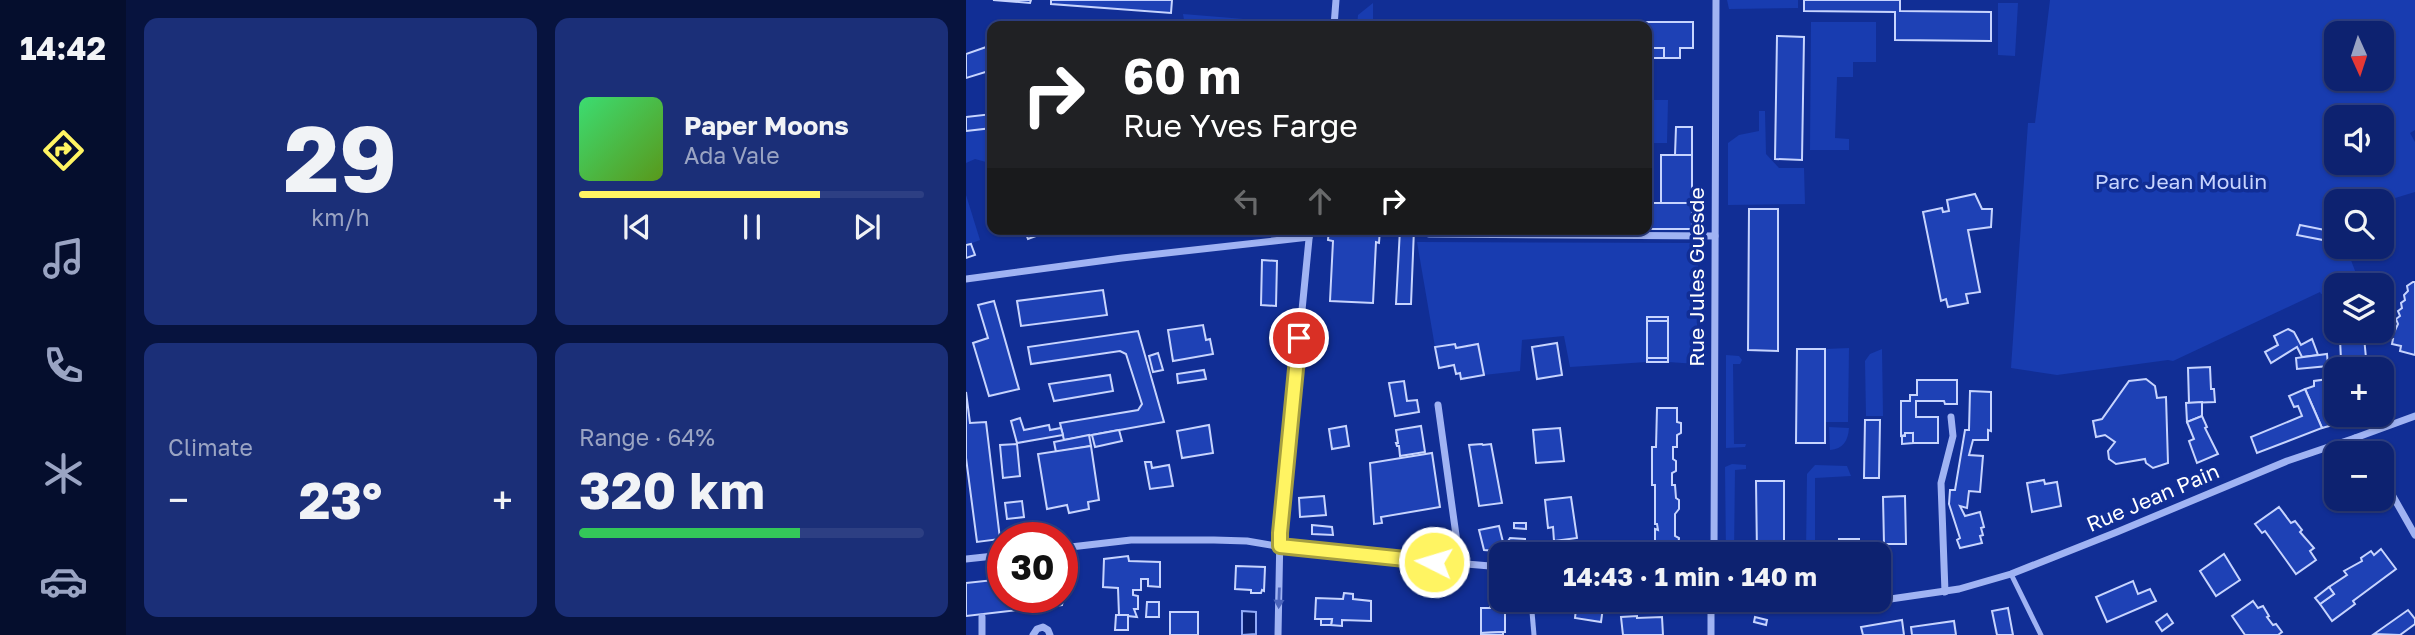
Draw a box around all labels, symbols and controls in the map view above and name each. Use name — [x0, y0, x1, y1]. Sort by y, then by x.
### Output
north arrow — [2324, 21, 2394, 91]
map controls — [2324, 21, 2394, 511]
text: 14:42 — [20, 29, 106, 67]
text: 60 m — [1123, 46, 1241, 105]
icon: right — [1008, 49, 1099, 140]
text: 29 — [284, 103, 397, 212]
button: sound — [2324, 105, 2394, 175]
text: Rue Yves Farge — [1123, 106, 1358, 144]
text: Paper Moons — [684, 110, 849, 141]
icon: directions — [39, 126, 88, 175]
text: Ada Vale — [684, 141, 780, 169]
park label: Parc Jean Moulin — [2095, 168, 2267, 194]
icon: left — [1228, 182, 1266, 220]
icon: ahead — [1301, 182, 1339, 220]
icon: right — [1374, 182, 1412, 220]
street label: Rue Jules Guesde — [1683, 187, 1709, 367]
button: search — [2324, 189, 2394, 259]
text: km/h — [311, 203, 370, 231]
icon: previous — [618, 208, 656, 246]
icon: pause — [733, 208, 771, 246]
icon: next — [848, 208, 886, 246]
icon: music — [39, 234, 88, 283]
button: layers — [2324, 273, 2394, 343]
pin — [1269, 308, 1329, 368]
icon: arrive — [1280, 319, 1318, 357]
icon: phone — [39, 341, 88, 390]
button: + — [2324, 357, 2394, 427]
text: Range · 64% — [579, 423, 715, 451]
text: Climate — [168, 433, 253, 461]
button: − — [2324, 441, 2394, 511]
icon: climate — [39, 449, 88, 498]
street label: Rue Jean Pain — [2082, 457, 2223, 537]
text: 320 km — [579, 458, 765, 520]
text: 23° — [299, 468, 382, 530]
text: − — [168, 477, 189, 522]
text: + — [492, 477, 513, 522]
speed limit sign: 30 — [987, 522, 1078, 613]
position arrow — [1397, 525, 1471, 599]
icon: car — [39, 557, 88, 606]
text: 14:43 · 1 min · 140 m — [1563, 561, 1817, 592]
one-way arrow — [1273, 588, 1284, 610]

